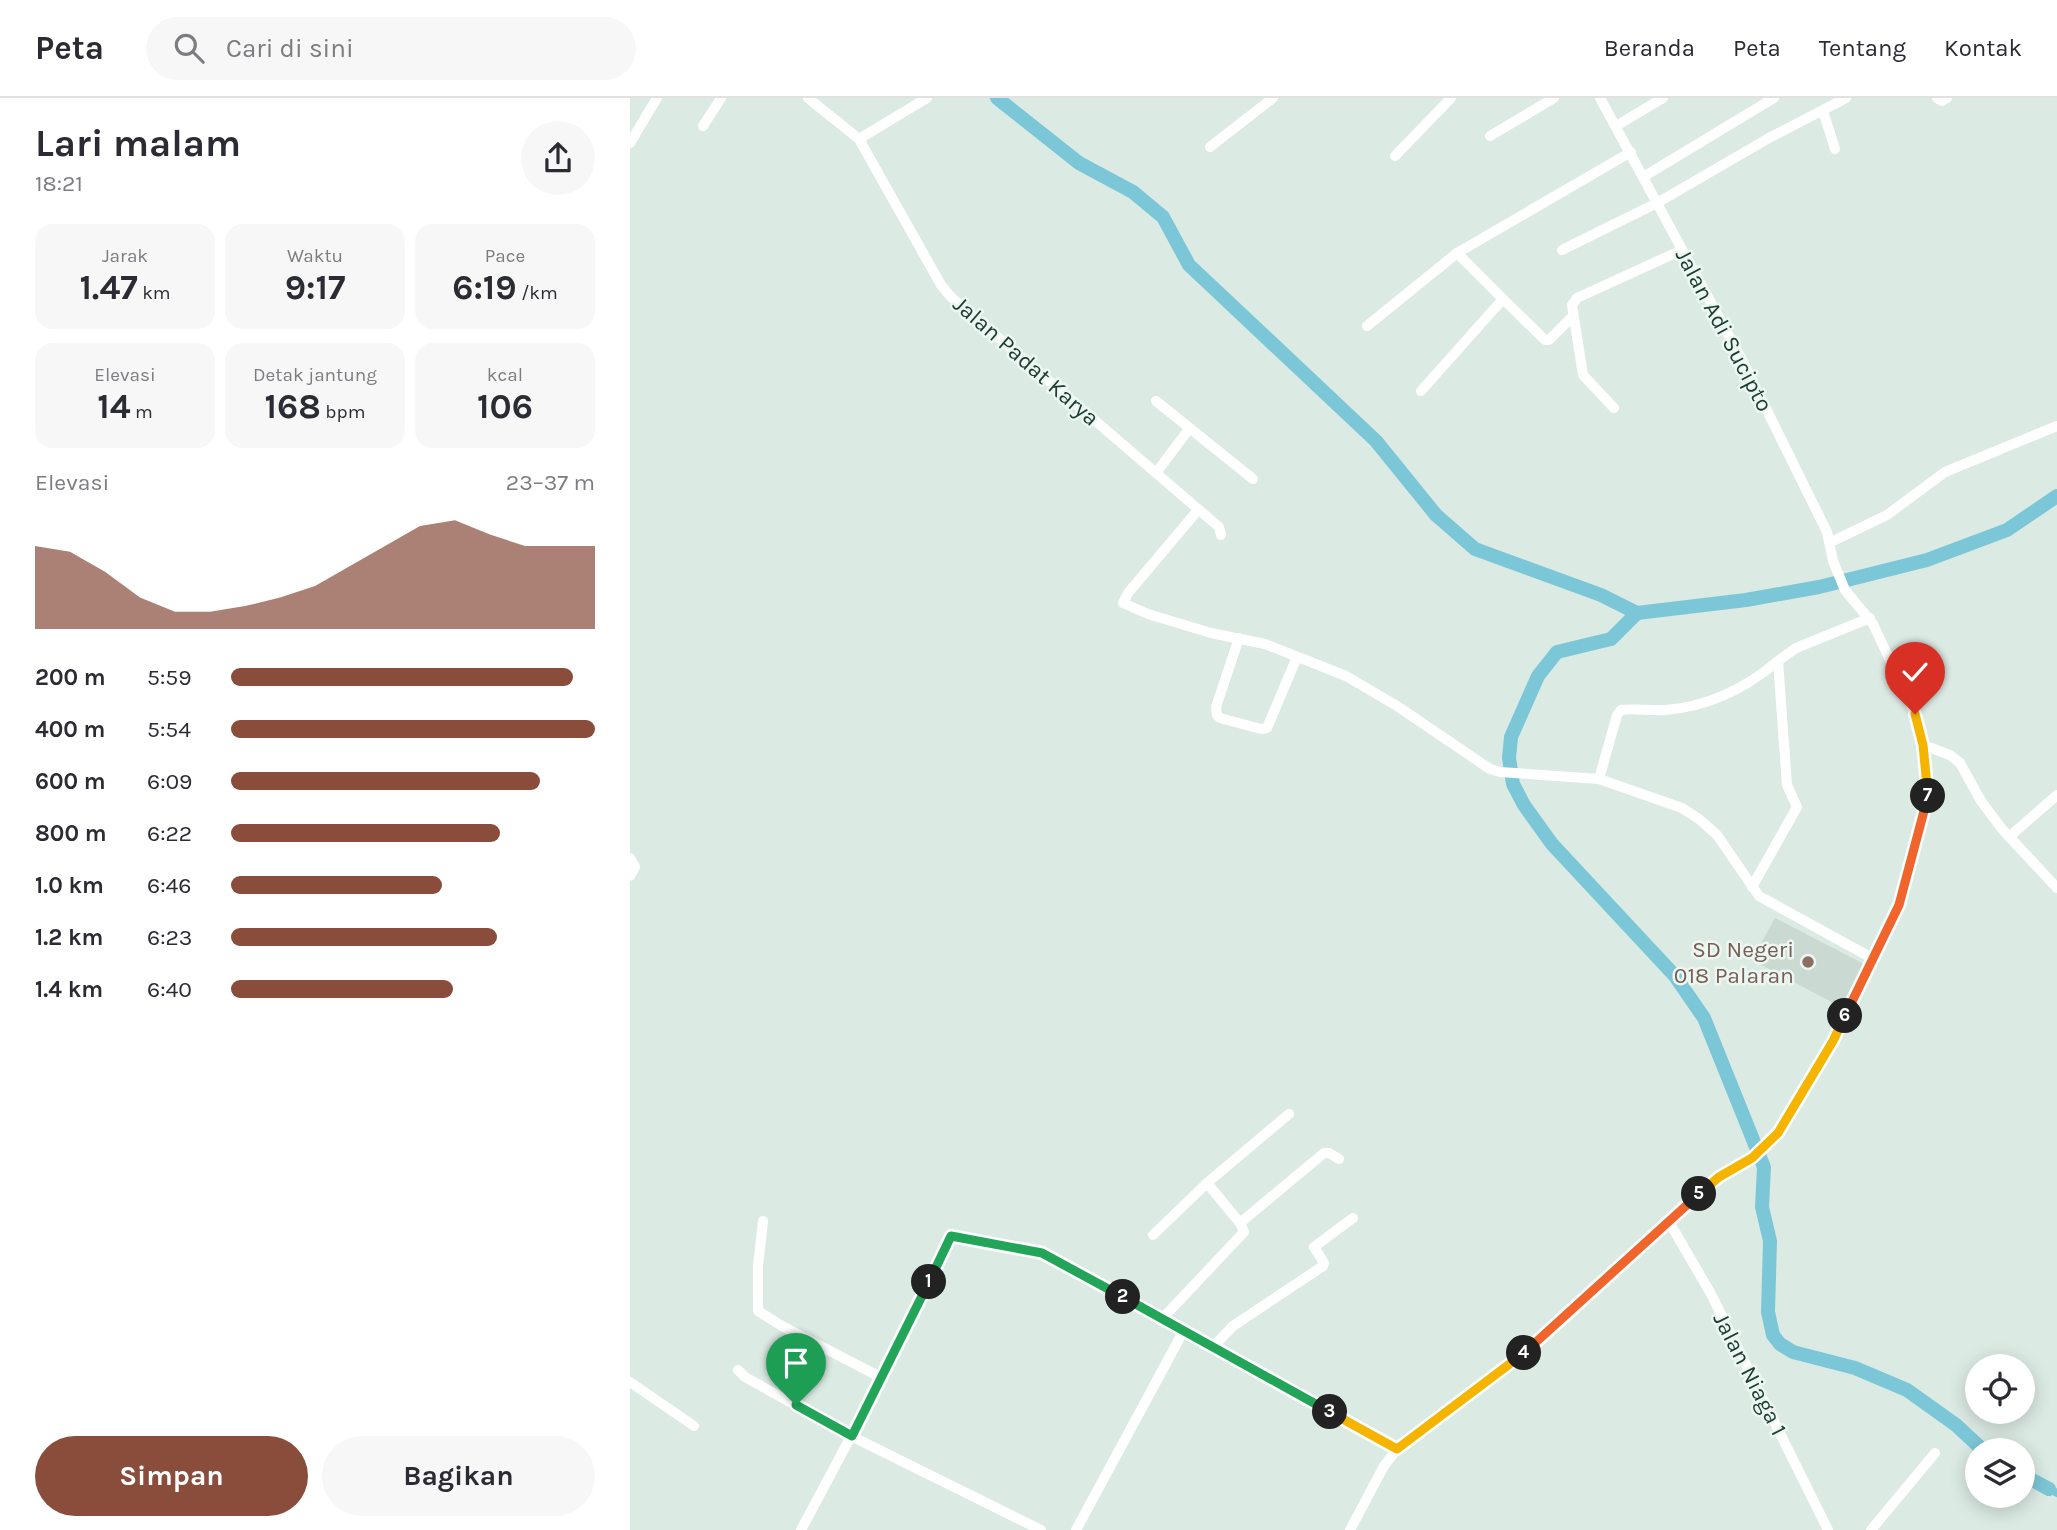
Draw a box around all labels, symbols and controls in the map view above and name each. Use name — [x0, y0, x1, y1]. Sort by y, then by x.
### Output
search box — [146, 17, 636, 80]
text: Peta — [35, 29, 104, 67]
icon: search — [170, 29, 208, 67]
text: Cari di sini — [226, 33, 354, 64]
text: Beranda — [1604, 34, 1695, 62]
text: Peta — [1733, 34, 1781, 62]
text: Tentang — [1819, 34, 1906, 62]
text: Kontak — [1944, 34, 2022, 62]
text: Lari malam — [35, 121, 241, 166]
button: share — [521, 121, 595, 195]
text: 18:21 — [35, 170, 83, 197]
street label: Jalan Adi Sucipto — [1670, 244, 1778, 416]
text: Jarak — [102, 245, 148, 267]
text: Waktu — [287, 245, 343, 267]
text: Pace — [485, 245, 525, 267]
text: 1.47 — [79, 267, 138, 308]
text: 9:17 — [285, 267, 345, 308]
text: 6:19 — [452, 267, 517, 308]
text: km — [138, 282, 171, 304]
text: /km — [517, 282, 558, 304]
street label: Jalan Padat Karya — [948, 290, 1104, 432]
text: Elevasi — [94, 364, 156, 386]
text: Detak jantung — [253, 364, 377, 386]
text: kcal — [487, 364, 523, 386]
text: 14 — [97, 386, 131, 427]
text: 168 — [264, 386, 321, 427]
text: 106 — [477, 386, 533, 427]
text: m — [131, 401, 153, 423]
text: bpm — [321, 401, 366, 423]
text: Elevasi — [35, 469, 109, 496]
text: 23–37 m — [506, 469, 595, 496]
pin — [1885, 642, 1945, 714]
icon: check — [1896, 653, 1934, 691]
text: 200 m — [35, 664, 106, 691]
text: 5:59 — [147, 664, 192, 691]
text: 400 m — [35, 716, 105, 743]
text: 5:54 — [147, 716, 191, 743]
text: 600 m — [35, 768, 106, 795]
text: 6:09 — [147, 768, 192, 795]
pin: 7 — [1910, 778, 1946, 814]
text: 7 — [1923, 784, 1932, 806]
text: 800 m — [35, 820, 107, 847]
text: 6:22 — [147, 820, 192, 847]
text: 1.0 km — [35, 872, 104, 899]
text: 6:46 — [147, 872, 191, 899]
text: 1.2 km — [35, 924, 103, 951]
text: 6:23 — [147, 924, 192, 951]
place label: SD Negeri 018 Palaran — [1674, 936, 1794, 989]
marker: SD Negeri 018 Palaran — [1800, 954, 1816, 970]
text: 1.4 km — [35, 976, 103, 1003]
text: 6:40 — [147, 976, 192, 1003]
pin: 6 — [1828, 998, 1862, 1034]
text: 6 — [1839, 1004, 1850, 1026]
pin: 5 — [1682, 1176, 1716, 1212]
text: 5 — [1693, 1182, 1704, 1204]
pin: 1 — [912, 1264, 946, 1300]
text: 1 — [925, 1270, 932, 1292]
pin: 2 — [1106, 1280, 1140, 1314]
text: 2 — [1117, 1285, 1128, 1307]
street label: Jalan Niaga 1 — [1707, 1308, 1793, 1440]
pin — [766, 1333, 826, 1405]
pin: 4 — [1506, 1336, 1542, 1370]
text: 4 — [1518, 1341, 1529, 1363]
icon: arrive — [777, 1344, 815, 1382]
map controls — [1965, 1354, 2035, 1508]
button: locate — [1965, 1354, 2035, 1424]
pin: 3 — [1312, 1394, 1348, 1430]
text: 3 — [1324, 1400, 1335, 1422]
button: Simpan — [35, 1436, 308, 1516]
button: Bagikan — [322, 1436, 595, 1516]
button: layers — [1965, 1438, 2035, 1508]

